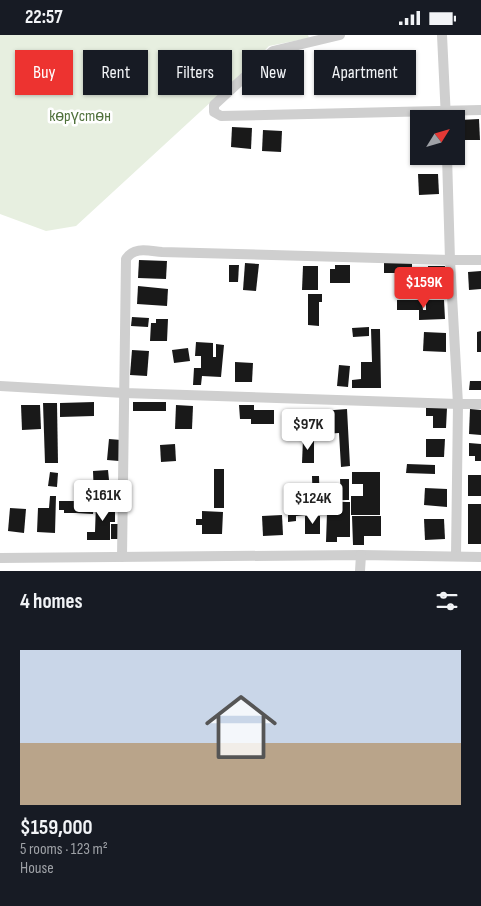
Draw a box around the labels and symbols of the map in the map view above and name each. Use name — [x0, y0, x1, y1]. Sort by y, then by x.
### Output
park label: көрүстөн — [49, 107, 111, 126]
north arrow — [410, 110, 465, 165]
pin: $159K — [389, 267, 459, 309]
pin: $97K — [278, 409, 338, 451]
pin: $161K — [68, 479, 138, 522]
pin: $124K — [278, 483, 348, 525]

